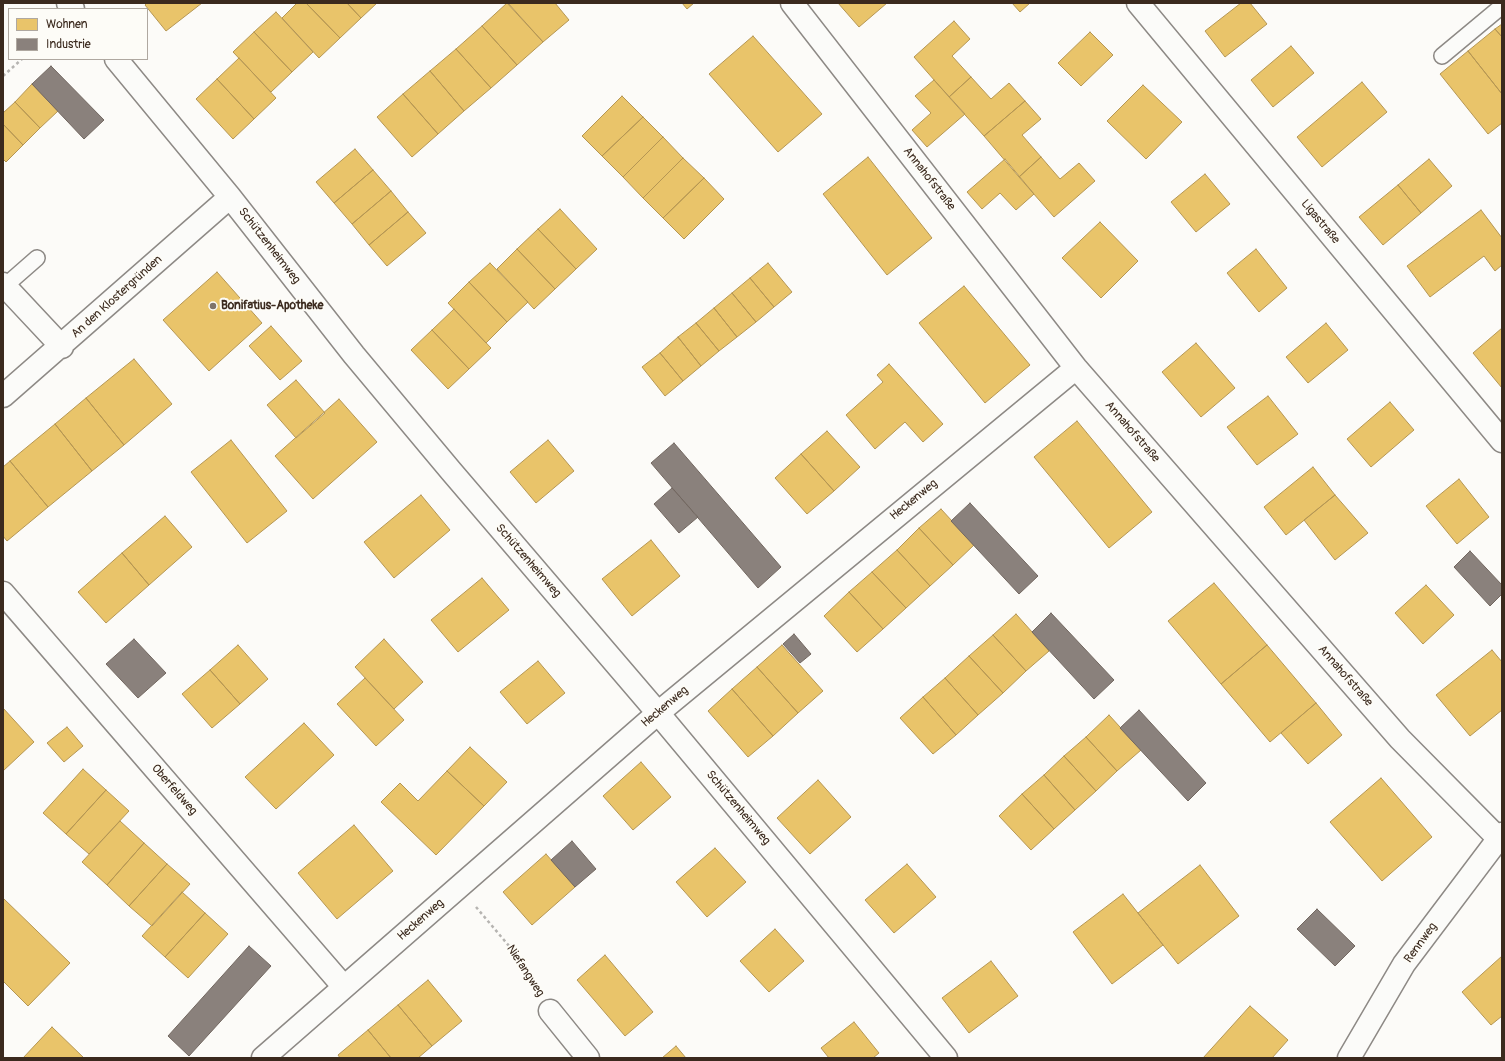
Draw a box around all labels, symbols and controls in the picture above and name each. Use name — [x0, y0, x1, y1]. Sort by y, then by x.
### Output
legend — [8, 8, 148, 60]
text: Wohnen — [46, 17, 88, 32]
text: Industrie — [46, 37, 91, 52]
street label: Annahofstraße — [900, 144, 958, 214]
street label: Ligastraße — [1297, 197, 1343, 247]
street label: Schützenheimweg — [235, 205, 303, 287]
street label: An den Klostergründen — [69, 253, 165, 341]
place label: Bonifatius-Apotheke — [221, 299, 323, 313]
marker: Bonifatius-Apotheke — [208, 301, 218, 311]
street label: Annahofstraße — [1101, 398, 1163, 466]
street label: Heckenweg — [887, 477, 941, 523]
street label: Schützenheimweg — [492, 521, 564, 601]
street label: Annahofstraße — [1314, 642, 1376, 710]
street label: Heckenweg — [639, 683, 691, 731]
street label: Oberfeldweg — [148, 762, 200, 818]
street label: Schützenheimweg — [703, 768, 773, 848]
street label: Heckenweg — [395, 896, 447, 944]
street label: Rennweg — [1402, 920, 1440, 966]
street label: Niefangweg — [503, 942, 547, 1000]

